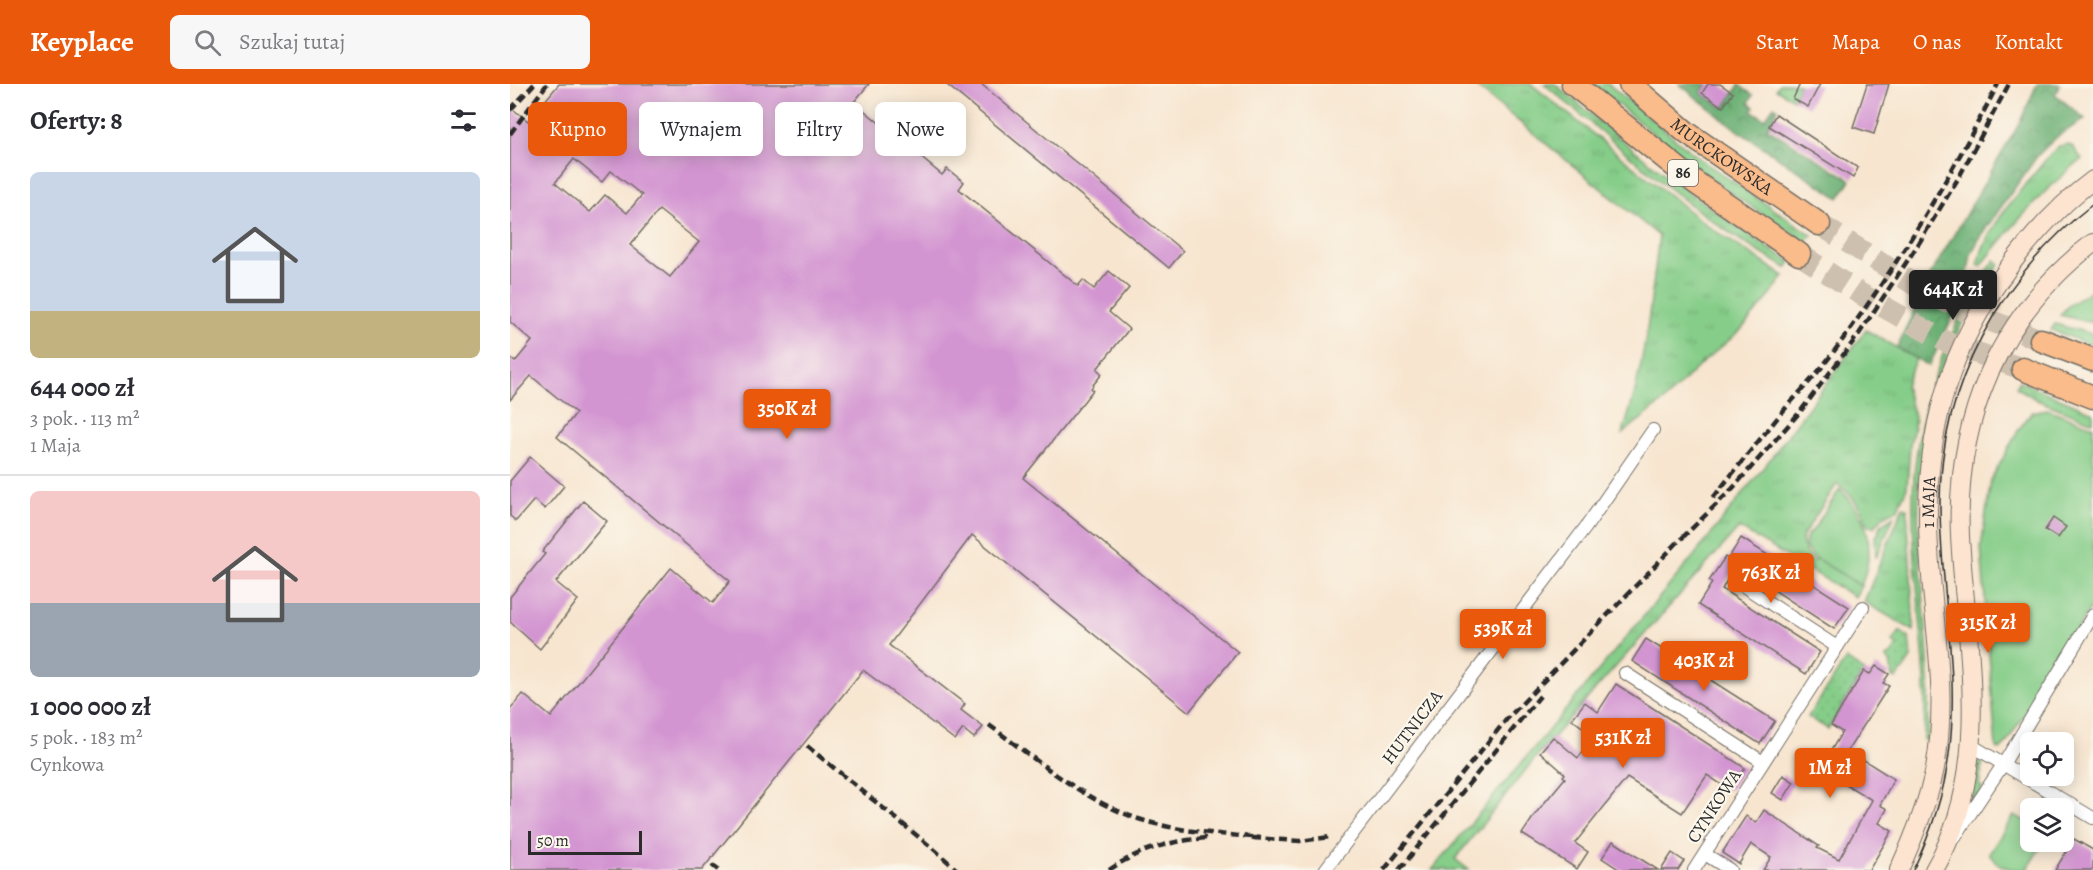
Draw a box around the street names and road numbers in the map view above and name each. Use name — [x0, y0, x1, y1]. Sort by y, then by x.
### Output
street label: MURCKOWSKA — [1665, 112, 1778, 201]
road number: 86 — [1668, 160, 1698, 186]
street label: 1 MAJA — [1916, 475, 1941, 528]
street label: HUTNICZA — [1376, 685, 1448, 769]
street label: CYNKOWA — [1681, 764, 1747, 847]

